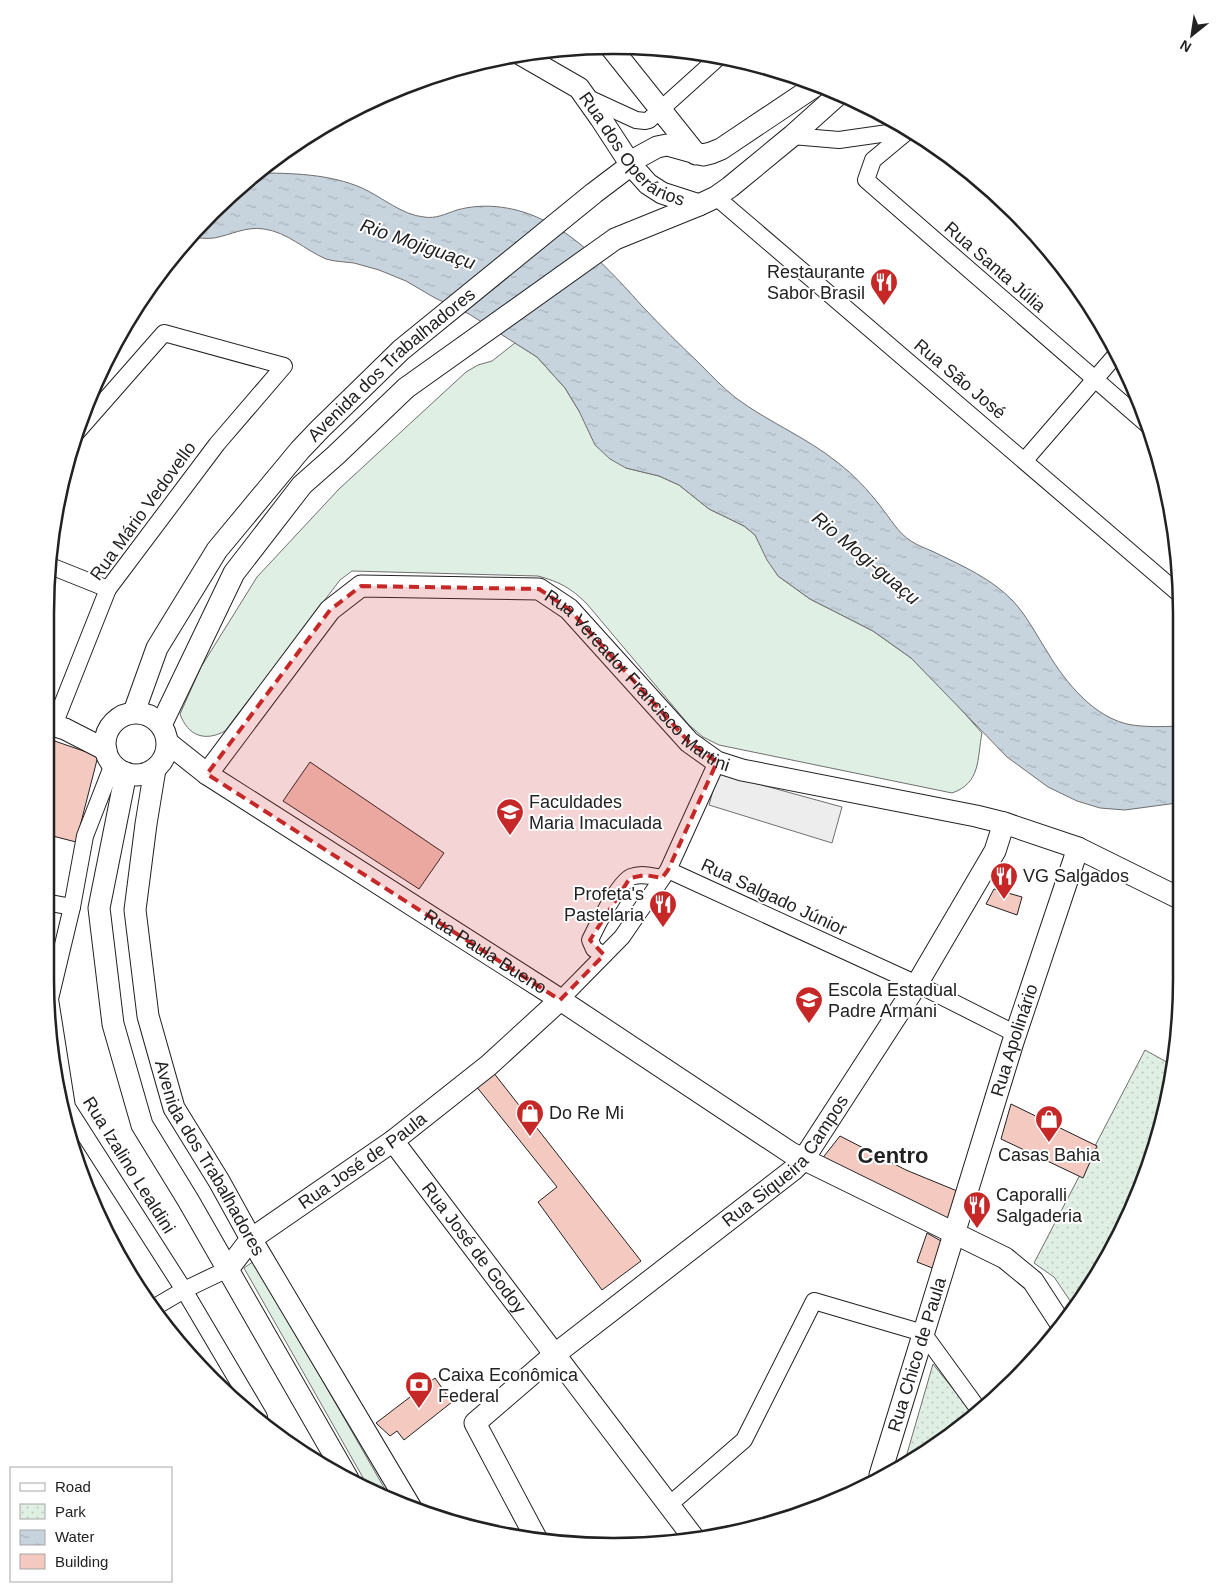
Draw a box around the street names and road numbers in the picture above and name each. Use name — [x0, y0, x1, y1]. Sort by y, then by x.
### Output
street label: Rua dos Operários — [575, 88, 687, 210]
street label: Rua Santa Júlia — [940, 218, 1050, 317]
street label: Avenida dos Trabalhadores — [304, 284, 479, 446]
street label: Rua São José — [910, 335, 1010, 423]
street label: Rua Mário Vedovello — [86, 438, 200, 584]
street label: Rua Vereador Francisco Martini — [541, 586, 732, 775]
street label: Rua Salgado Júnior — [698, 855, 850, 939]
street label: Rua Paula Bueno — [420, 905, 550, 998]
street label: Rua Apolinário — [987, 981, 1042, 1099]
street label: Avenida dos Trabalhadores — [151, 1058, 269, 1259]
street label: Rua Siqueira Campos — [718, 1091, 852, 1231]
street label: Rua Izalino Lealdini — [79, 1093, 179, 1237]
street label: Rua José de Paula — [295, 1108, 431, 1213]
street label: Rua José de Godoy — [418, 1178, 530, 1317]
street label: Rua Chico de Paula — [884, 1274, 950, 1434]

